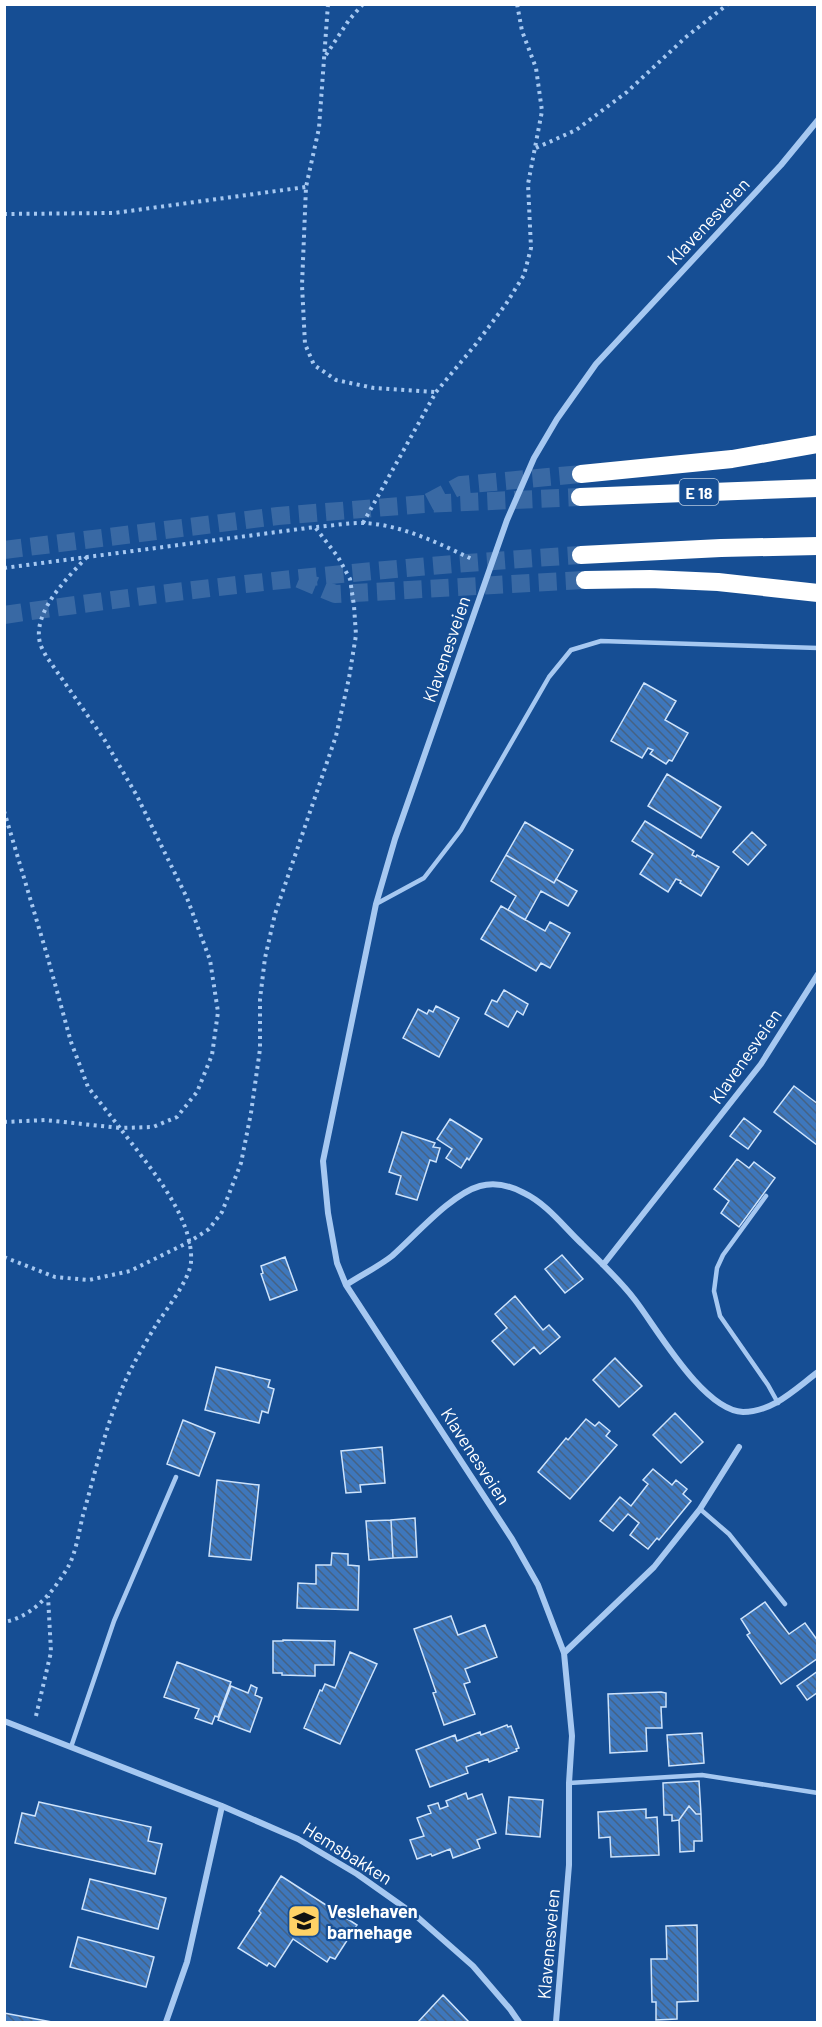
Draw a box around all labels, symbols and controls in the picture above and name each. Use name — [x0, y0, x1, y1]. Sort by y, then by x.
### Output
street label: Klavenesveien — [662, 173, 754, 269]
road number: E 18 — [680, 479, 718, 505]
street label: Klavenesveien — [418, 593, 474, 705]
street label: Klavenesveien — [704, 1004, 786, 1108]
street label: Klavenesveien — [437, 1404, 515, 1508]
street label: Hemsbakken — [299, 1817, 397, 1889]
street label: Klavenesveien — [532, 1888, 564, 2000]
place label: Veslehaven barnehage — [327, 1900, 418, 1943]
school or university icon: Veslehaven barnehage — [286, 1903, 322, 1939]

